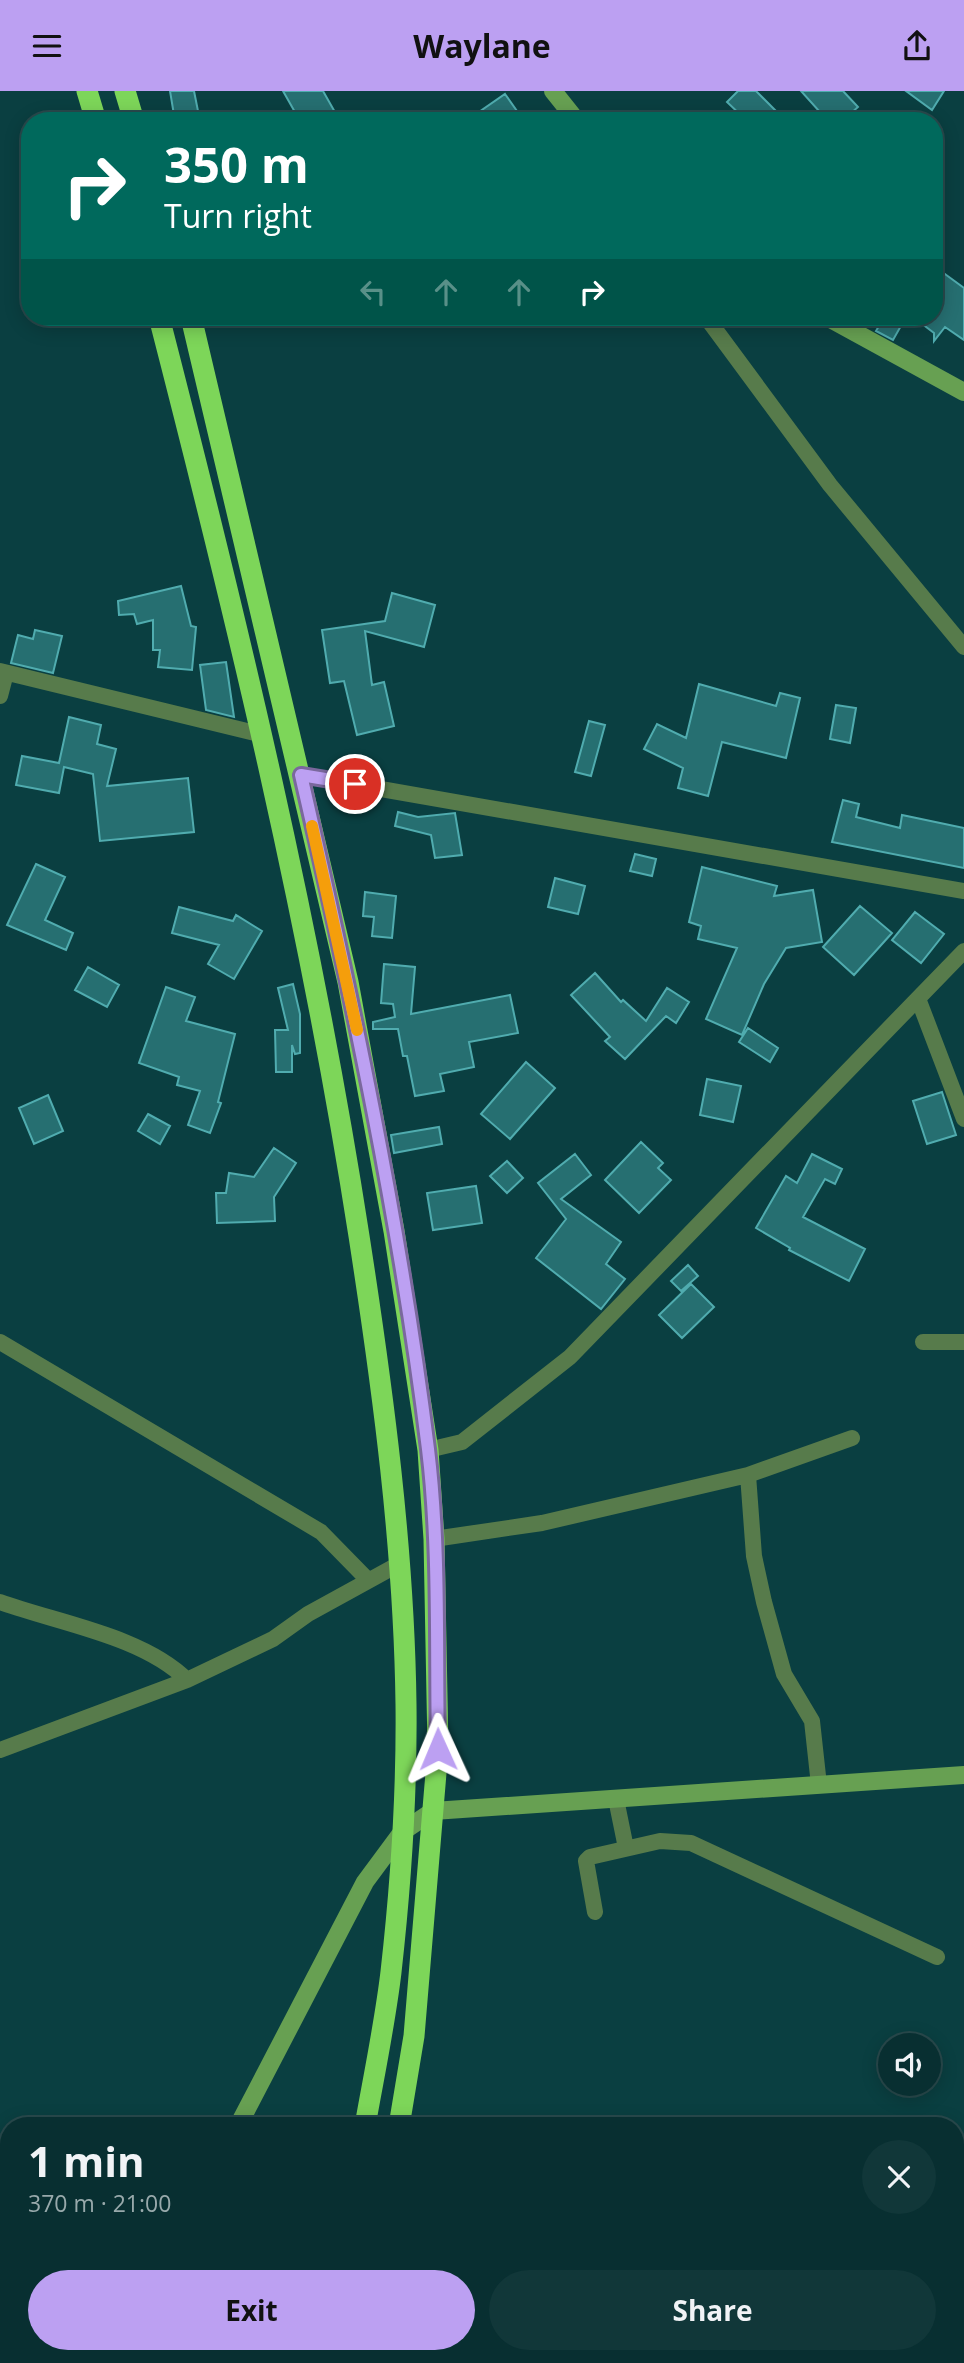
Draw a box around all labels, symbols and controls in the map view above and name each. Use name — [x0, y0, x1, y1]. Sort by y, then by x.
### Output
text: Waylane — [413, 24, 551, 67]
icon: menu — [28, 27, 66, 65]
icon: share — [898, 27, 936, 65]
text: 350 m — [164, 131, 309, 197]
icon: right — [49, 140, 140, 231]
text: Turn right — [164, 194, 312, 237]
icon: left — [354, 273, 392, 311]
icon: ahead — [427, 273, 465, 311]
icon: ahead — [500, 273, 538, 311]
icon: right — [573, 273, 611, 311]
pin — [325, 754, 385, 814]
icon: arrive — [336, 765, 374, 803]
position arrow — [401, 1712, 475, 1786]
map controls — [878, 2033, 941, 2096]
button: sound — [878, 2033, 941, 2096]
text: 1 min — [28, 2132, 145, 2189]
button: close — [862, 2140, 936, 2214]
text: 370 m · 21:00 — [28, 2187, 171, 2219]
button: Exit — [28, 2270, 475, 2350]
button: Share — [489, 2270, 936, 2350]

